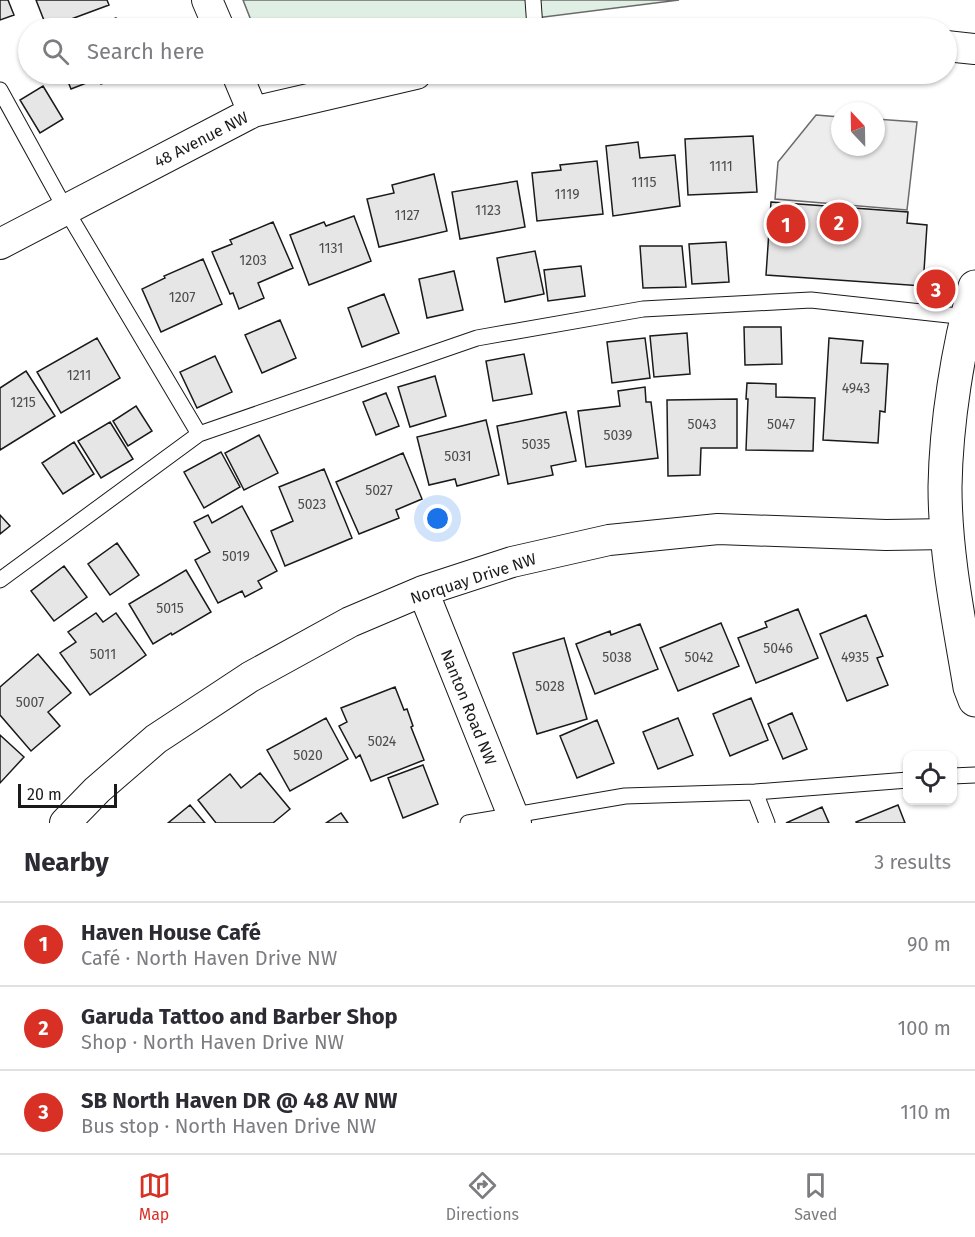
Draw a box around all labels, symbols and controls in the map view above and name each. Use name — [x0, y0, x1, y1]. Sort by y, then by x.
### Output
search box — [18, 18, 957, 84]
icon: search — [39, 35, 72, 68]
text: Search here — [87, 38, 205, 65]
north arrow — [831, 102, 885, 156]
street label: 48 Avenue NW — [151, 108, 251, 171]
house number: 1111 — [709, 158, 733, 175]
house number: 1115 — [632, 174, 656, 191]
house number: 1119 — [554, 186, 580, 203]
pin: 2 — [820, 200, 858, 244]
house number: 1123 — [475, 202, 501, 219]
pin: 1 — [766, 202, 806, 246]
house number: 1127 — [395, 207, 419, 224]
house number: 1131 — [319, 240, 343, 257]
house number: 1203 — [239, 252, 267, 269]
pin: 3 — [916, 266, 956, 312]
house number: 1207 — [169, 289, 195, 306]
house number: 1211 — [67, 367, 91, 384]
house number: 4943 — [842, 380, 870, 397]
house number: 1215 — [10, 394, 36, 411]
house number: 5043 — [687, 416, 717, 433]
house number: 5047 — [767, 416, 795, 433]
house number: 5039 — [604, 427, 632, 444]
house number: 5035 — [522, 436, 550, 453]
house number: 5031 — [444, 448, 472, 465]
house number: 5027 — [365, 482, 393, 499]
house number: 5023 — [298, 496, 326, 513]
your location — [423, 504, 452, 533]
house number: 5019 — [222, 548, 250, 565]
street label: Norquay Drive NW — [408, 549, 539, 608]
house number: 5015 — [156, 600, 184, 617]
house number: 5046 — [763, 640, 793, 657]
house number: 5011 — [90, 646, 116, 663]
street label: Nanton Road NW — [437, 647, 500, 768]
house number: 5038 — [602, 649, 632, 666]
house number: 5042 — [685, 649, 714, 666]
house number: 4935 — [841, 649, 869, 666]
house number: 5028 — [535, 678, 565, 695]
house number: 5007 — [16, 694, 44, 711]
house number: 5024 — [368, 733, 397, 750]
house number: 5020 — [293, 747, 323, 764]
map controls — [903, 751, 957, 805]
button: locate — [903, 751, 957, 805]
scale bar — [18, 781, 117, 808]
text: 20 m — [27, 785, 62, 804]
text: Nearby — [24, 847, 109, 878]
text: 3 results — [874, 850, 951, 874]
text: Haven House Café — [81, 919, 261, 946]
text: 1 — [39, 932, 48, 956]
text: 90 m — [907, 932, 951, 956]
text: Café · North Haven Drive NW — [81, 946, 337, 970]
text: Garuda Tattoo and Barber Shop — [81, 1003, 398, 1030]
text: 2 — [38, 1016, 49, 1040]
text: 100 m — [898, 1016, 951, 1040]
text: Shop · North Haven Drive NW — [81, 1030, 344, 1054]
text: SB North Haven DR @ 48 AV NW — [81, 1087, 397, 1114]
text: 3 — [38, 1100, 49, 1124]
text: 110 m — [900, 1100, 951, 1124]
text: Bus stop · North Haven Drive NW — [81, 1114, 376, 1138]
tab: Map — [138, 1169, 171, 1224]
tab: Directions — [446, 1169, 519, 1224]
tab: Saved — [794, 1169, 837, 1224]

